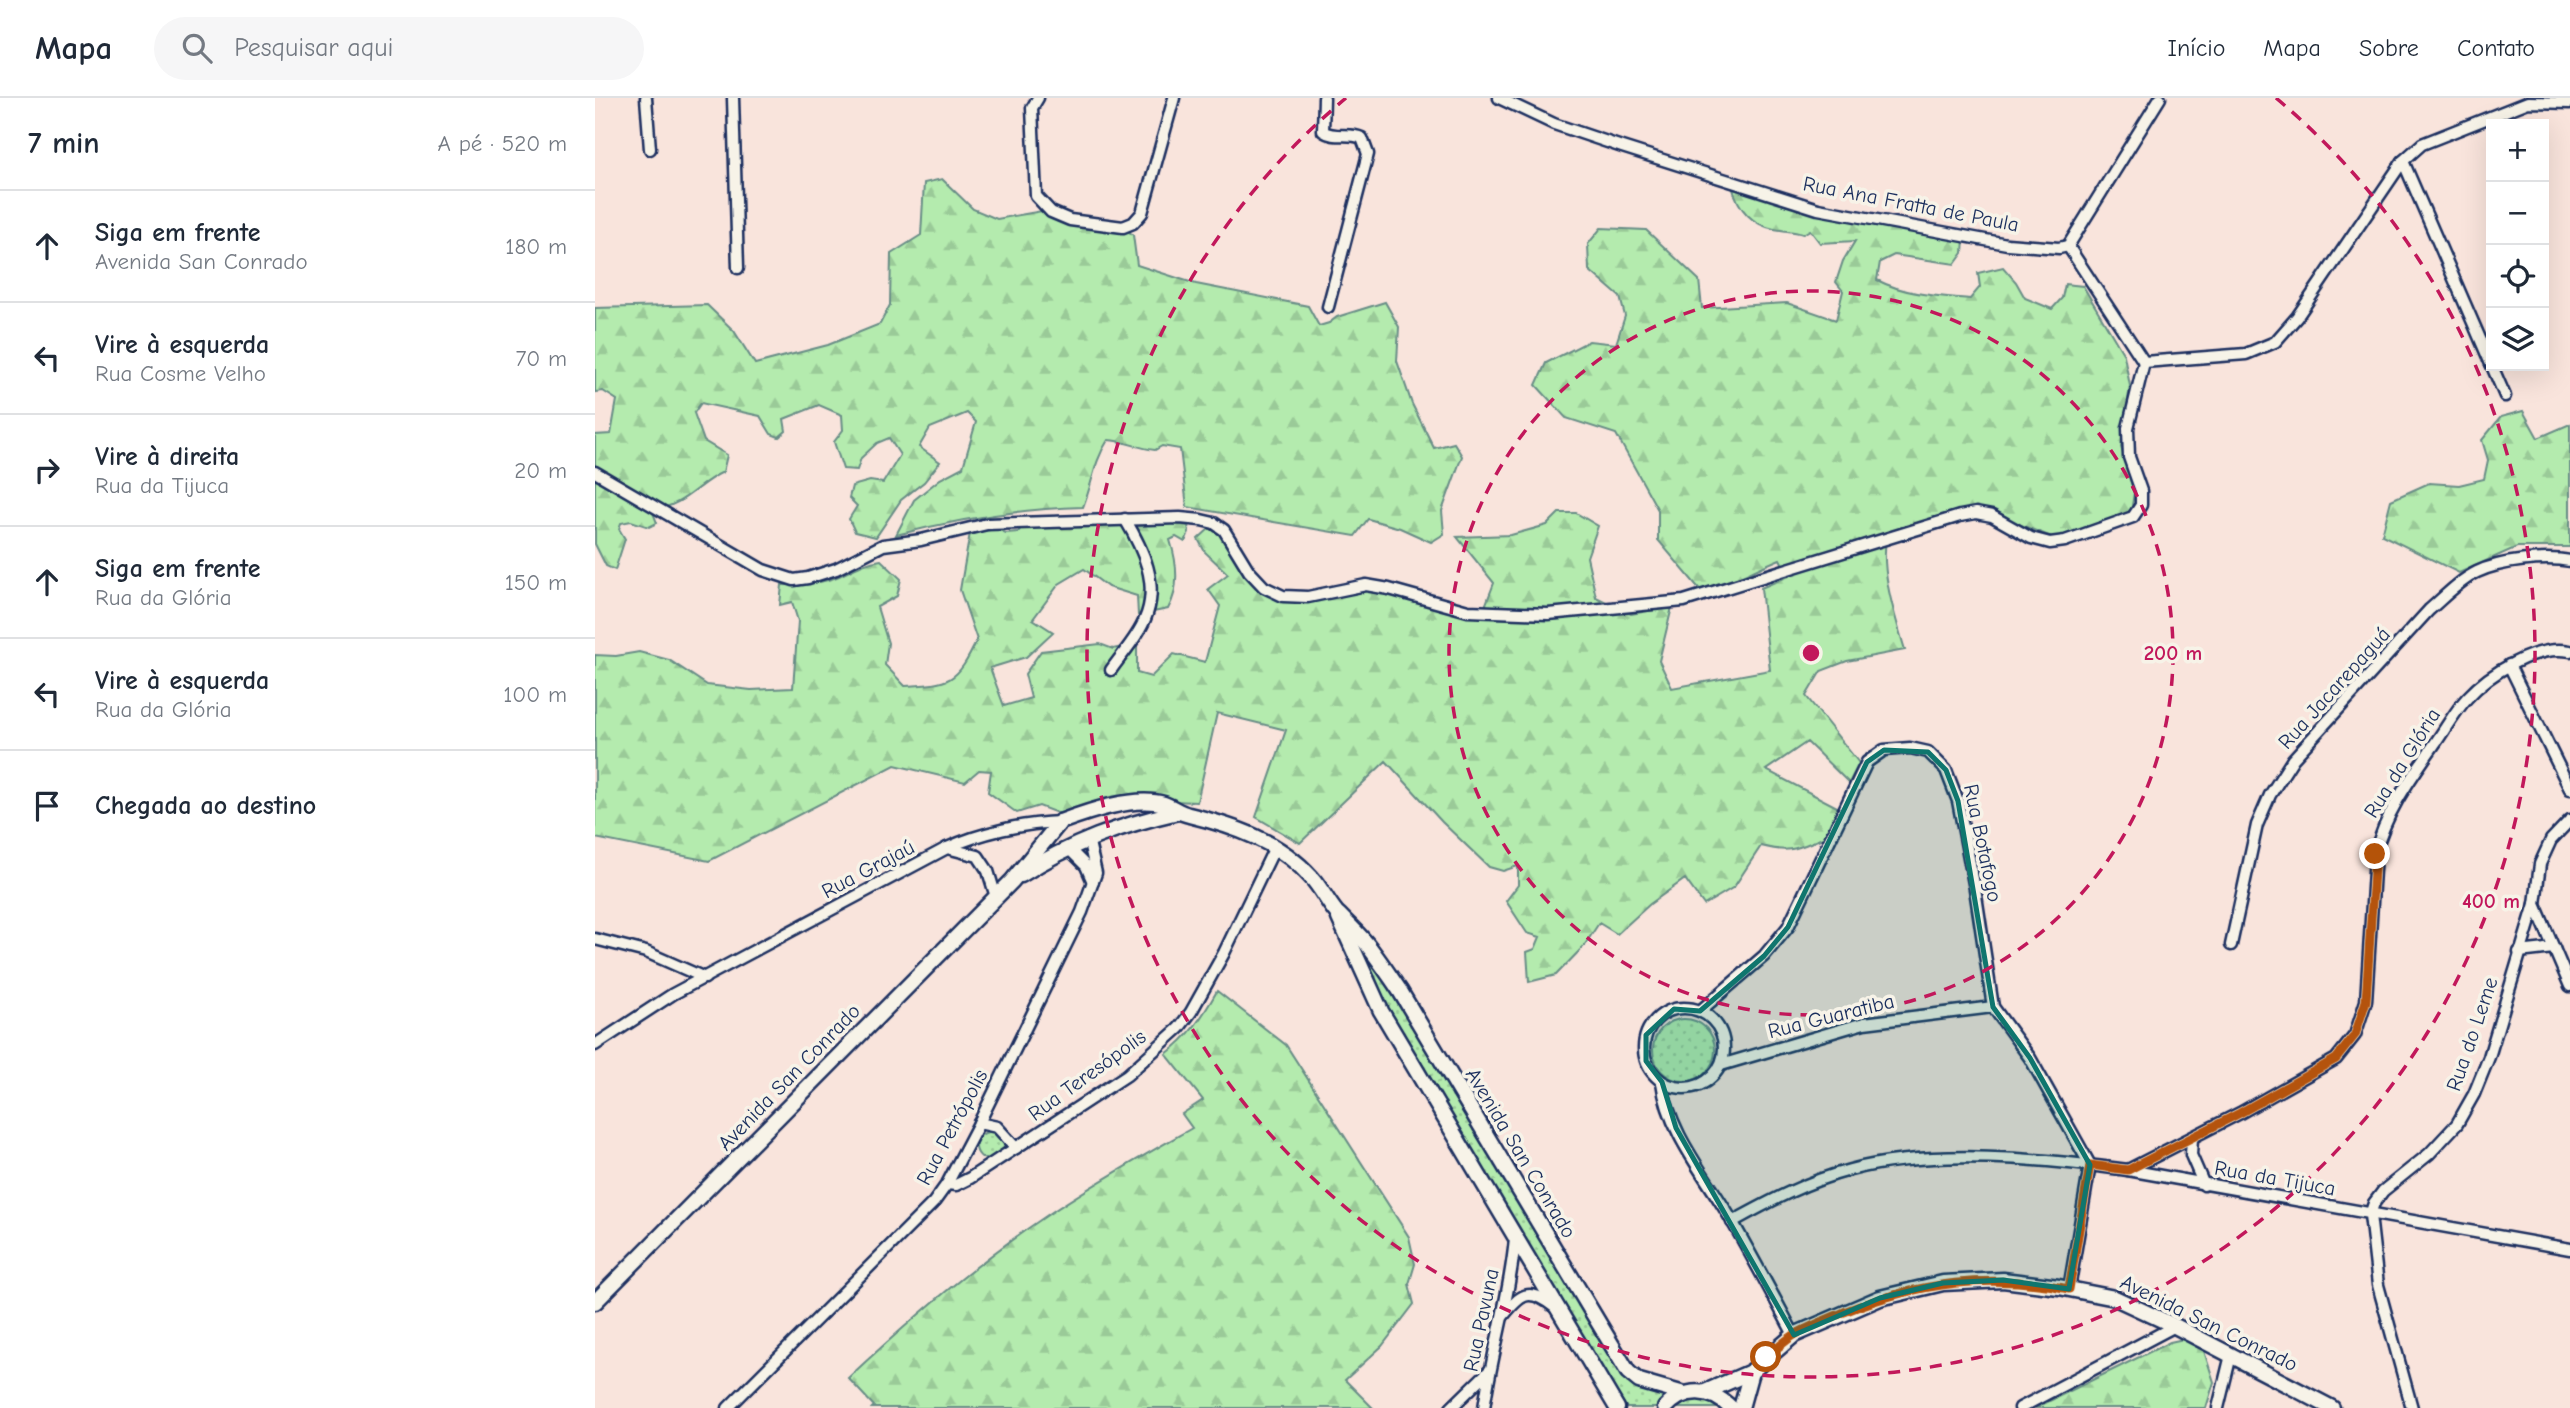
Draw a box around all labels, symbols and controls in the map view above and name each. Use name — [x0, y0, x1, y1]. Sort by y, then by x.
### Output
search box — [154, 17, 644, 80]
text: Mapa — [35, 29, 112, 67]
icon: search — [178, 29, 216, 67]
text: Pesquisar aqui — [234, 33, 393, 63]
text: Início — [2167, 34, 2225, 62]
text: Mapa — [2263, 34, 2321, 62]
text: Sobre — [2359, 34, 2419, 62]
text: Contato — [2457, 34, 2535, 62]
map controls — [2486, 119, 2549, 371]
button: + — [2486, 119, 2549, 182]
text: 7 min — [28, 126, 100, 161]
text: A pé · 520 m — [438, 130, 567, 157]
street label: Rua Ana Fratta de Paula — [1801, 171, 2021, 237]
button: − — [2486, 182, 2549, 245]
text: Siga em frente — [95, 218, 261, 248]
icon: ahead — [28, 227, 66, 265]
text: 180 m — [505, 233, 567, 260]
button: locate — [2486, 245, 2549, 308]
text: Avenida San Conrado — [95, 248, 308, 275]
button: layers — [2486, 308, 2549, 371]
text: Vire à esquerda — [95, 330, 269, 360]
icon: left — [28, 339, 66, 377]
text: 70 m — [515, 345, 567, 372]
text: Rua Cosme Velho — [95, 360, 266, 387]
text: Vire à direita — [95, 442, 239, 472]
icon: right — [28, 451, 66, 489]
text: 20 m — [514, 457, 567, 484]
text: Rua da Tijuca — [95, 472, 229, 499]
text: Siga em frente — [95, 554, 261, 584]
icon: ahead — [28, 563, 66, 601]
text: 150 m — [505, 569, 567, 596]
text: Rua da Glória — [95, 584, 232, 611]
street label: Rua Jacarepaguá — [2273, 622, 2395, 754]
centre of rings — [1799, 641, 1823, 665]
text: 200 m — [2144, 641, 2202, 665]
text: Vire à esquerda — [95, 666, 269, 696]
icon: left — [28, 675, 66, 713]
text: 100 m — [503, 681, 567, 708]
text: Rua da Glória — [95, 696, 232, 723]
street label: Rua da Glória — [2359, 704, 2445, 822]
street label: Rua Botafogo — [1959, 782, 2007, 904]
icon: arrive — [28, 787, 66, 825]
text: Chegada ao destino — [95, 791, 316, 821]
street label: Rua Grajaú — [818, 835, 918, 903]
route end — [2359, 838, 2390, 869]
text: 400 m — [2462, 889, 2520, 913]
street label: Rua do Leme — [2441, 974, 2503, 1094]
street label: Rua Guaratiba — [1765, 989, 1897, 1043]
street label: Avenida San Conrado — [713, 999, 865, 1155]
street label: Rua Teresópolis — [1024, 1024, 1150, 1126]
street label: Avenida San Conrado — [1461, 1064, 1581, 1242]
street label: Rua Petrópolis — [911, 1065, 993, 1189]
street label: Rua da Tijuca — [2213, 1156, 2337, 1200]
street label: Rua Pavuna — [1458, 1266, 1504, 1374]
street label: Avenida San Conrado — [2117, 1270, 2301, 1376]
route start — [1750, 1341, 1781, 1372]

